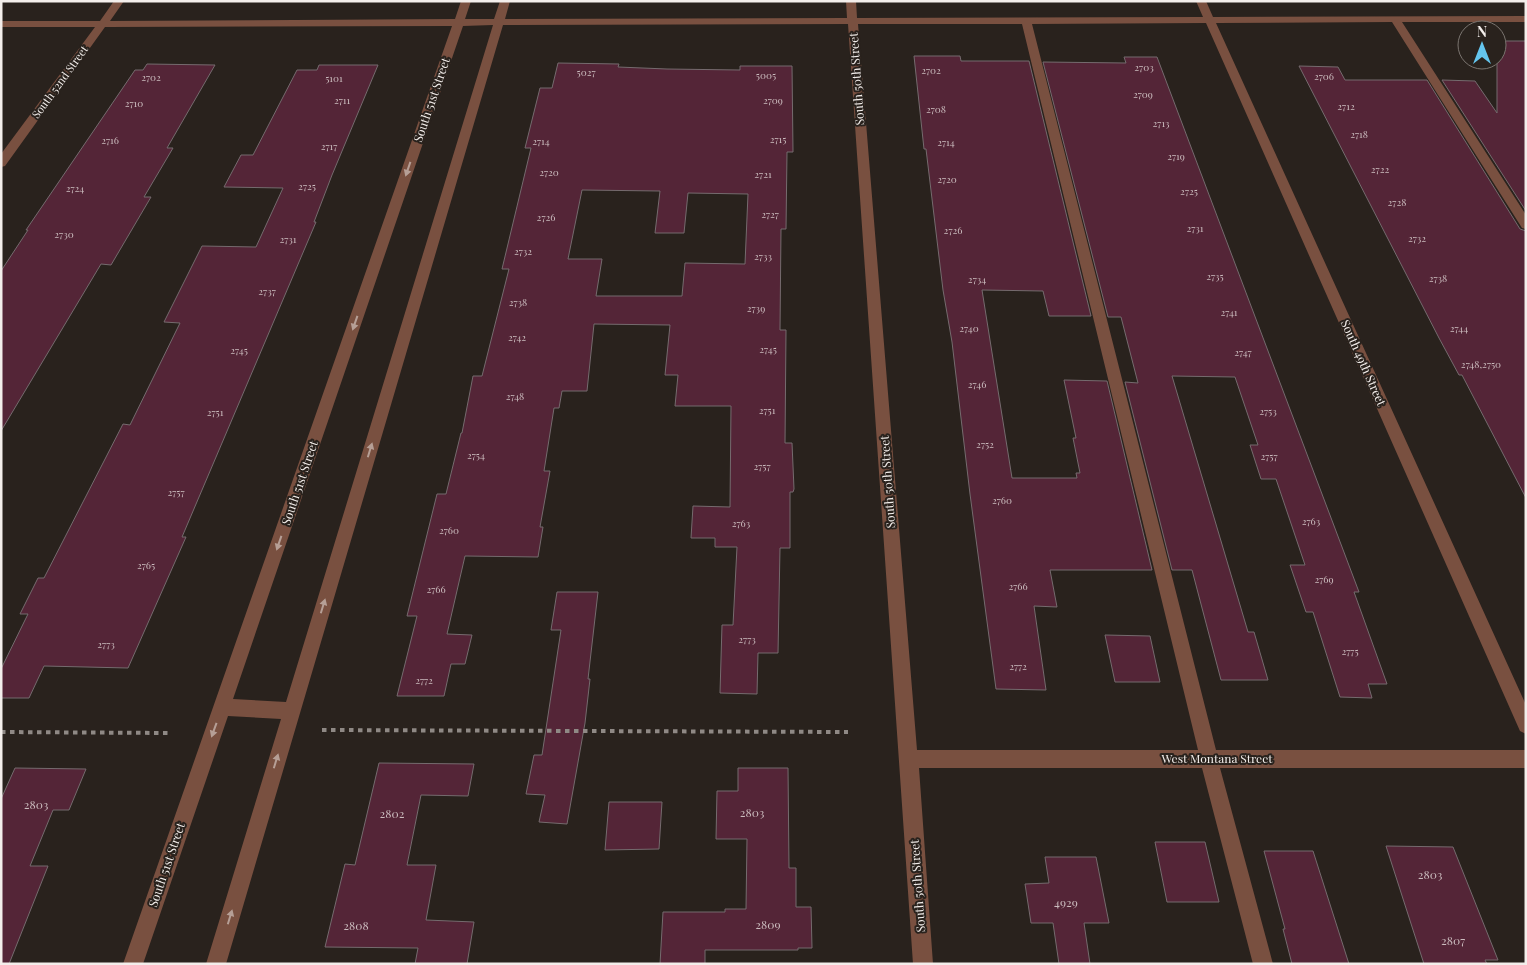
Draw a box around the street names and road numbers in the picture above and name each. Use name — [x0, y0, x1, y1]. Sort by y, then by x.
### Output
street label: South 50th Street — [845, 31, 867, 126]
street label: South 52nd Street — [28, 42, 91, 121]
street label: South 51st Street — [409, 55, 453, 144]
street label: South 49th Street — [1338, 317, 1390, 409]
street label: South 50th Street — [876, 434, 898, 529]
street label: South 51st Street — [277, 438, 321, 527]
street label: West Montana Street — [1161, 750, 1273, 766]
street label: South 51st Street — [144, 820, 188, 909]
street label: South 50th Street — [906, 838, 928, 933]

